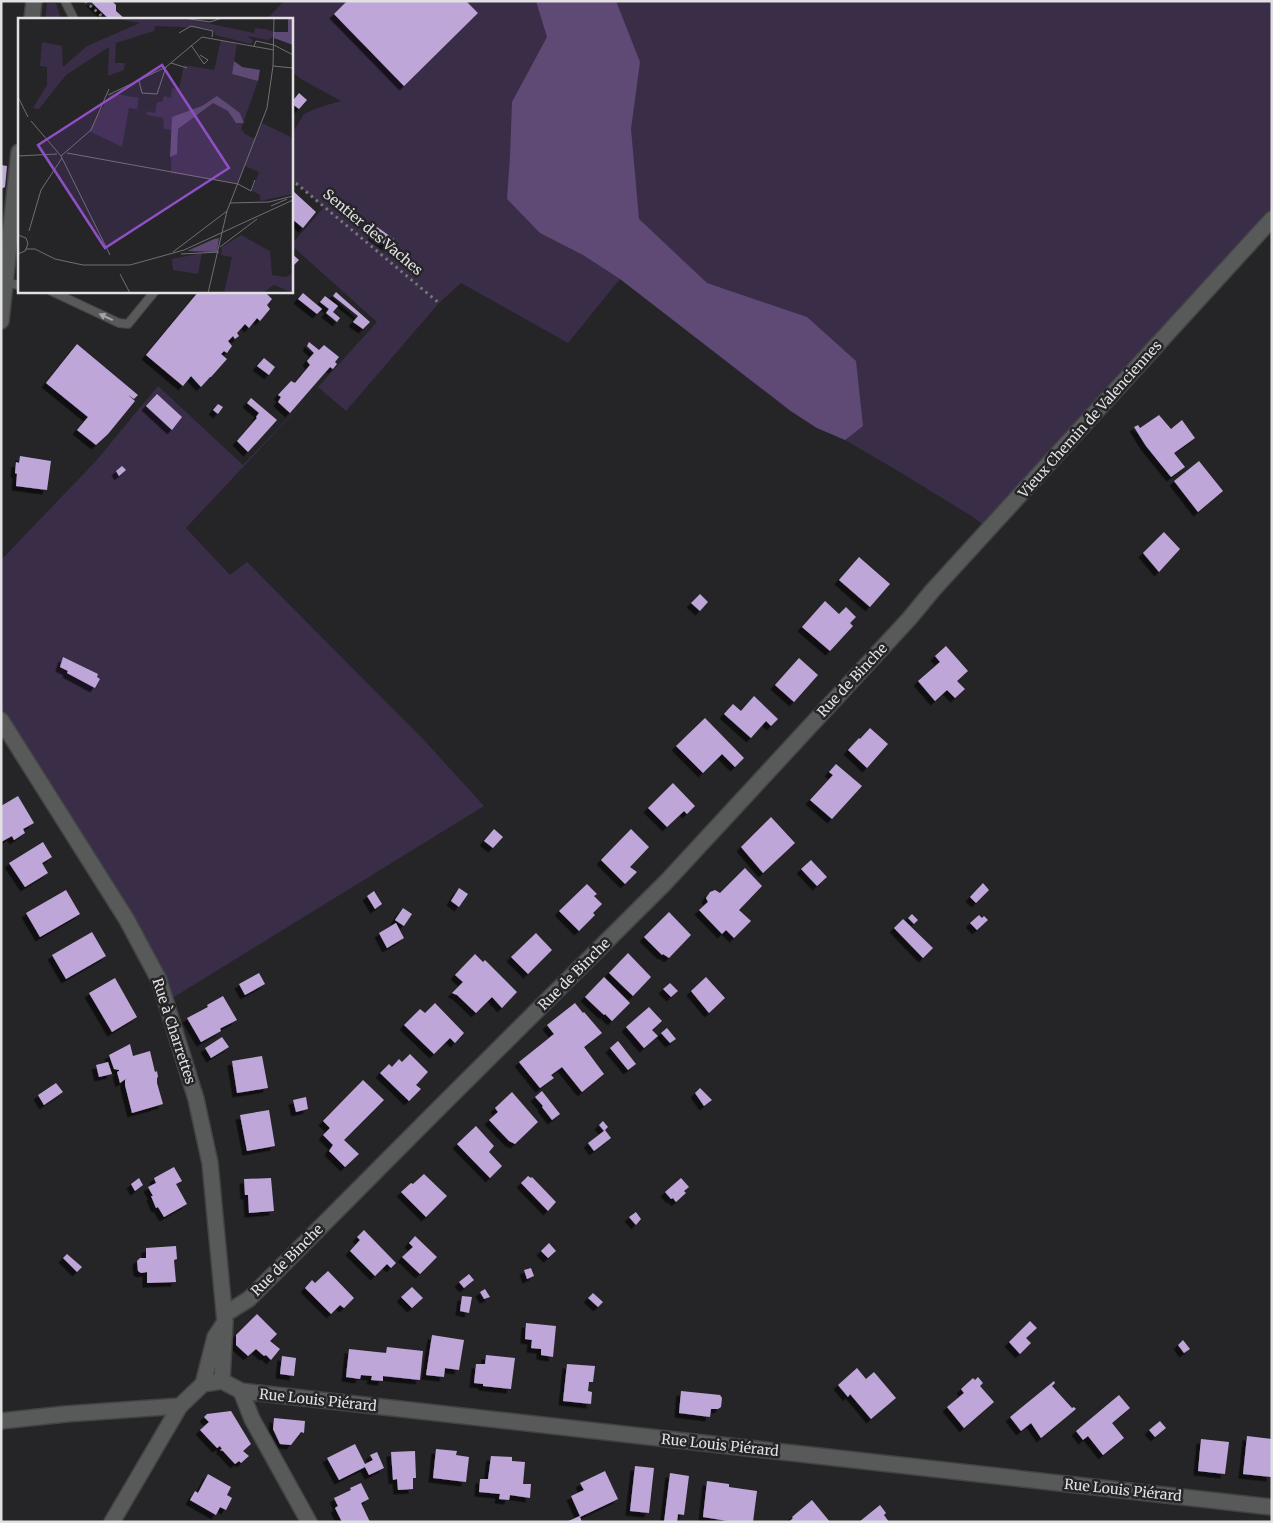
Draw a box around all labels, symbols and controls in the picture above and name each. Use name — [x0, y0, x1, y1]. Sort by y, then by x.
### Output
inset map — [18, 18, 292, 292]
street label: Sentier des Vaches — [320, 185, 427, 279]
one-way arrow — [99, 312, 113, 320]
street label: Vieux Chemin de Valenciennes — [1014, 336, 1166, 502]
street label: Rue de Binche — [813, 639, 891, 721]
street label: Rue de Binche — [534, 934, 614, 1014]
street label: Rue à Charrettes — [148, 976, 200, 1086]
street label: Rue de Binche — [247, 1220, 327, 1300]
street label: Rue Louis Piérard — [258, 1385, 378, 1415]
street label: Rue Louis Piérard — [660, 1430, 780, 1460]
street label: Rue Louis Piérard — [1063, 1475, 1183, 1505]

